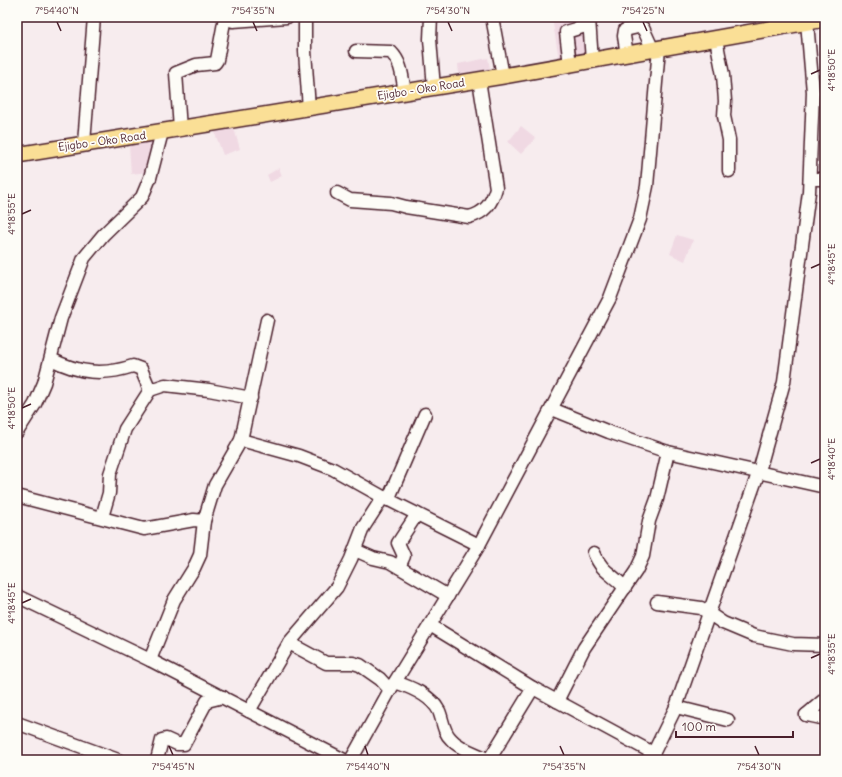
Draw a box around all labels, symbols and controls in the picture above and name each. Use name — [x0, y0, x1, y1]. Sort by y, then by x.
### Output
text: 7°54'40"N — [35, 4, 79, 17]
text: 7°54'35"N — [231, 4, 275, 17]
text: 7°54'30"N — [426, 4, 470, 17]
text: 7°54'25"N — [621, 4, 665, 17]
text: 4°18'50"E — [825, 49, 838, 91]
street label: Ejigbo - Oko Road — [376, 75, 466, 103]
street label: Ejigbo - Oko Road — [57, 128, 147, 154]
text: 4°18'55"E — [5, 193, 18, 235]
text: 4°18'45"E — [825, 243, 838, 285]
text: 4°18'50"E — [5, 387, 18, 429]
text: 4°18'40"E — [825, 438, 838, 480]
text: 4°18'45"E — [5, 582, 18, 624]
text: 4°18'35"E — [825, 633, 838, 675]
scale bar — [676, 713, 793, 739]
text: 100 m — [682, 719, 716, 734]
text: 7°54'45"N — [151, 760, 195, 773]
text: 7°54'40"N — [346, 760, 390, 773]
text: 7°54'35"N — [542, 760, 586, 773]
text: 7°54'30"N — [737, 760, 781, 773]

